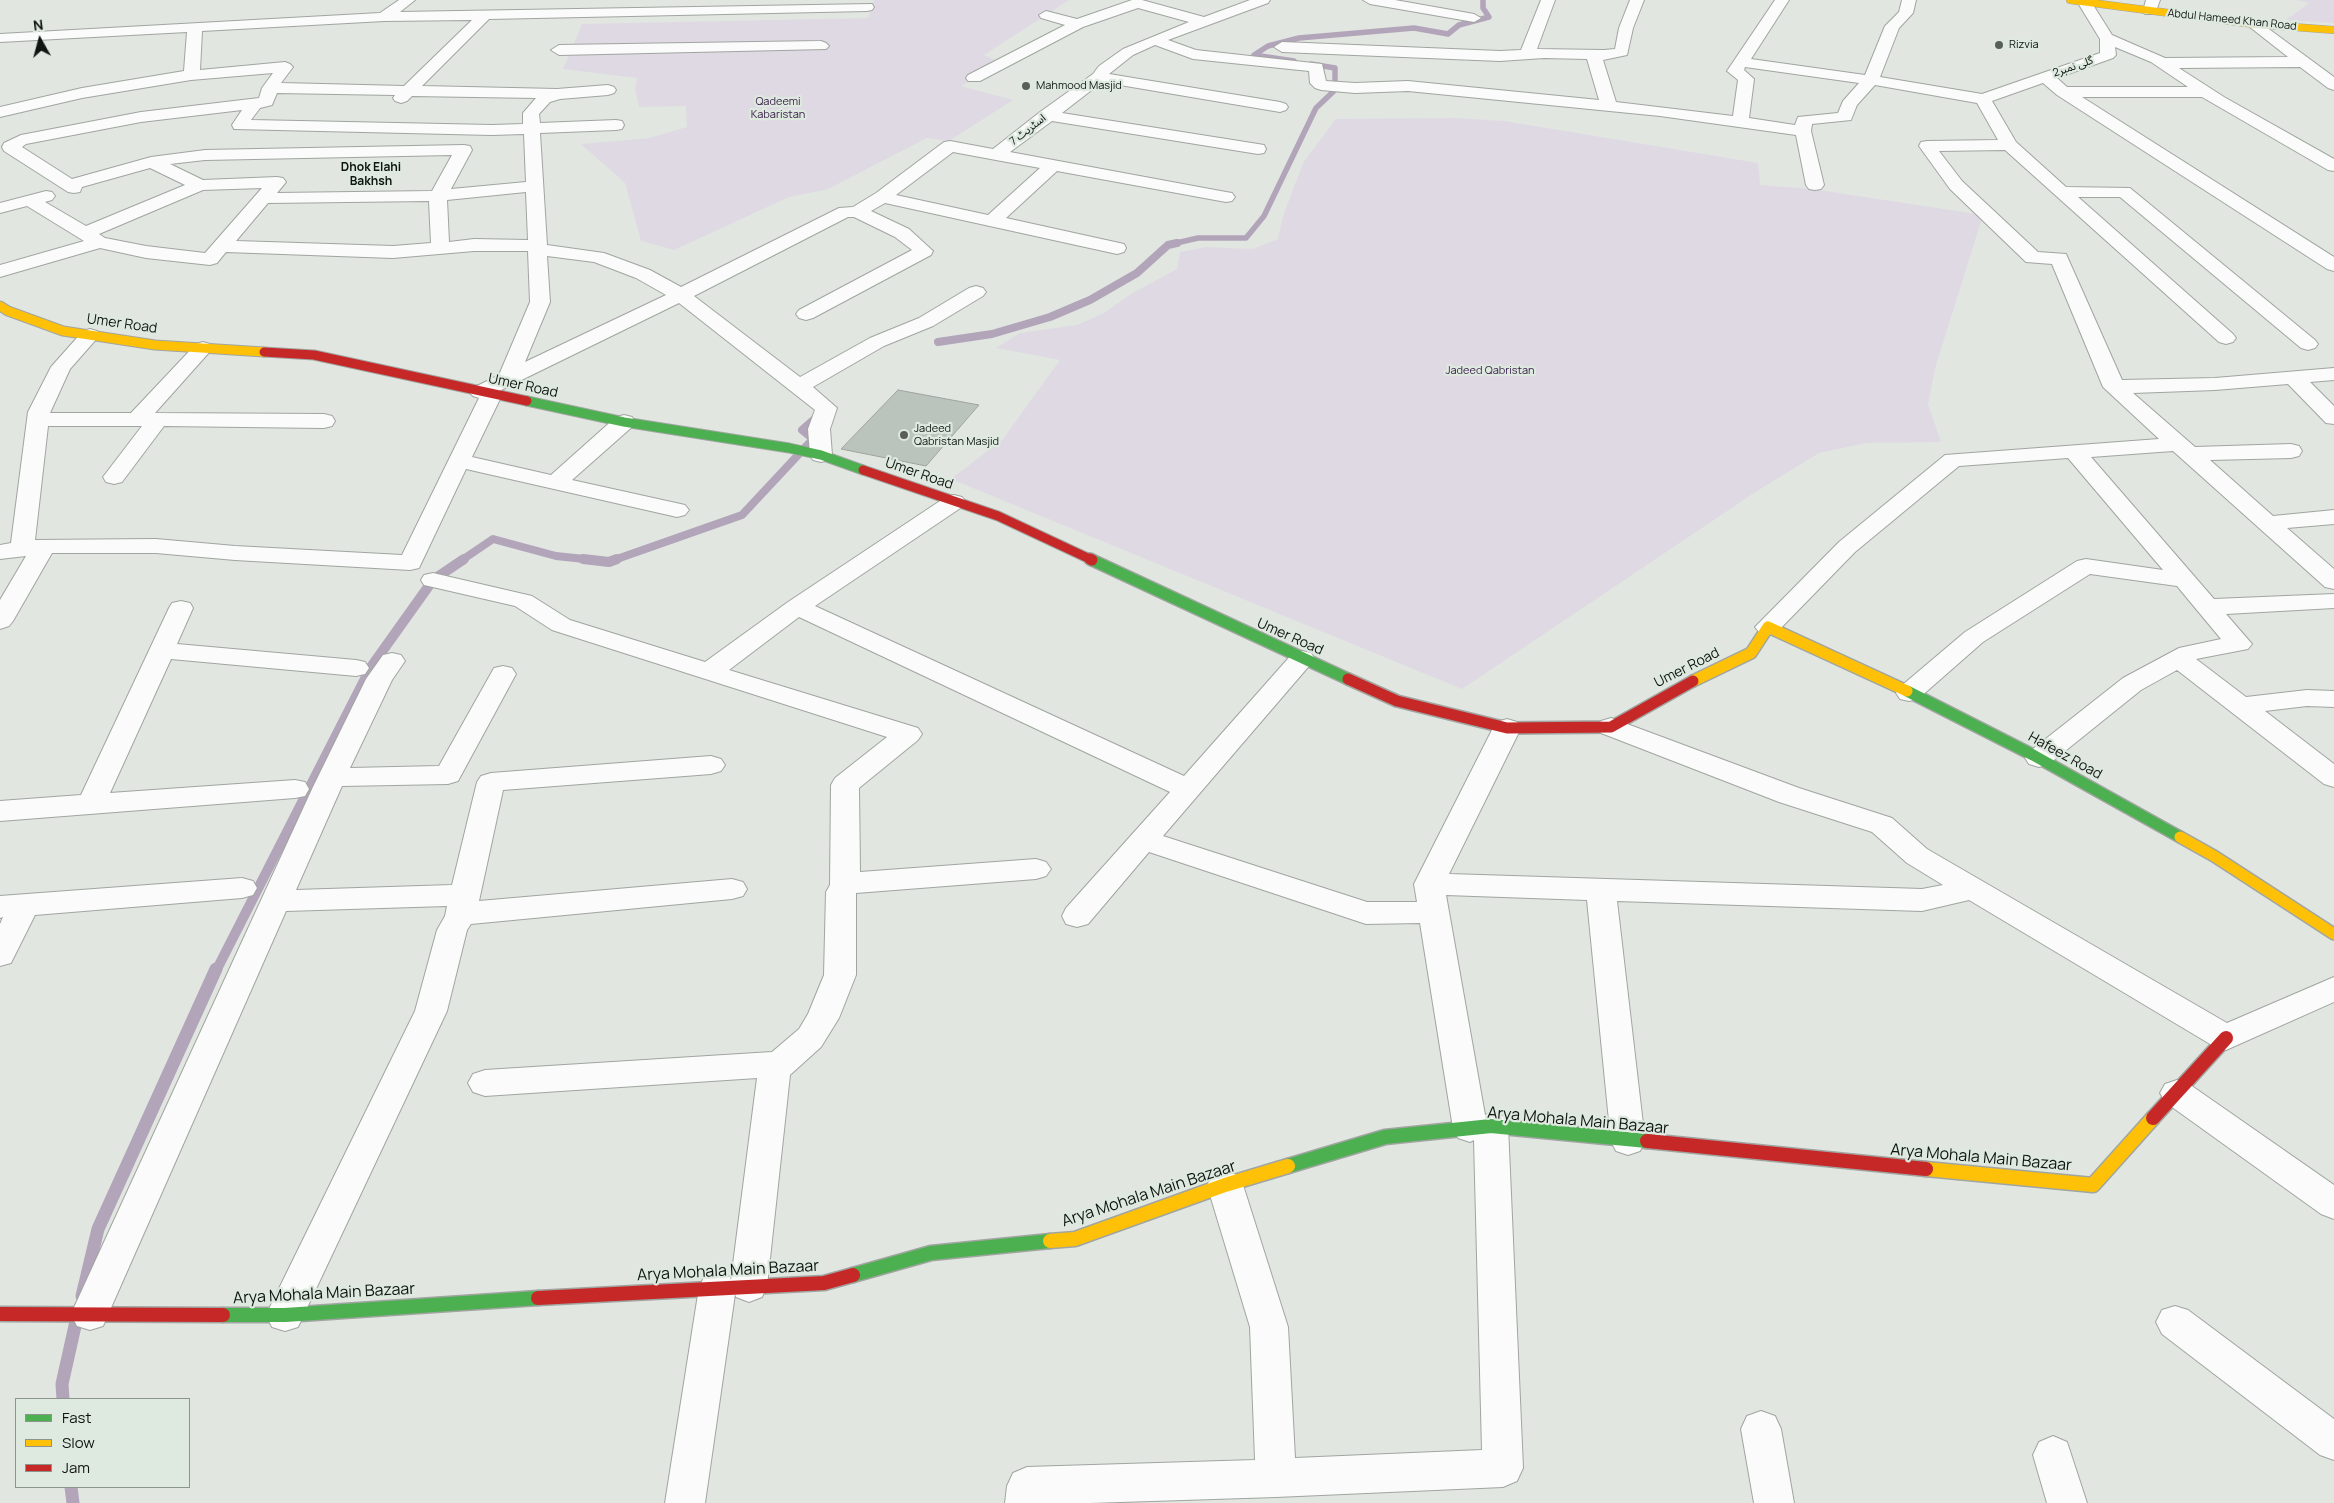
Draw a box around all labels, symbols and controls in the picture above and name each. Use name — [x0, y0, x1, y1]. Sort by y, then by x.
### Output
street label: Abdul Hameed Khan Road — [2167, 7, 2297, 33]
north arrow — [15, 15, 65, 65]
text: N — [32, 15, 44, 35]
place label: Rizvia — [2009, 38, 2039, 52]
marker: Rizvia — [1993, 39, 2005, 51]
street label: گلی نمبر2 — [2051, 54, 2095, 80]
place label: Mahmood Masjid — [1036, 79, 1122, 93]
marker: Mahmood Masjid — [1020, 80, 1032, 92]
park label: Qadeemi Kabaristan — [751, 95, 805, 121]
street label: اسٹریٹ 7 — [1007, 112, 1049, 148]
district label: Dhok Elahi Bakhsh — [341, 161, 401, 189]
street label: Umer Road — [86, 311, 158, 337]
park label: Jadeed Qabristan — [1445, 364, 1535, 378]
street label: Umer Road — [487, 370, 559, 402]
place label: Jadeed Qabristan Masjid — [914, 422, 999, 448]
marker: Jadeed Qabristan Masjid — [898, 429, 910, 441]
street label: Umer Road — [883, 455, 955, 493]
street label: Umer Road — [1254, 615, 1326, 659]
street label: Umer Road — [1652, 644, 1722, 692]
street label: Hafeez Road — [2025, 729, 2105, 783]
street label: Arya Mohala Main Bazaar — [1486, 1103, 1670, 1139]
street label: Arya Mohala Main Bazaar — [1889, 1140, 2073, 1176]
street label: Arya Mohala Main Bazaar — [1059, 1157, 1239, 1231]
street label: Arya Mohala Main Bazaar — [637, 1257, 819, 1285]
street label: Arya Mohala Main Bazaar — [233, 1280, 415, 1308]
legend — [15, 1398, 190, 1488]
text: Fast — [62, 1407, 91, 1428]
text: Slow — [62, 1432, 95, 1453]
text: Jam — [62, 1457, 90, 1478]

